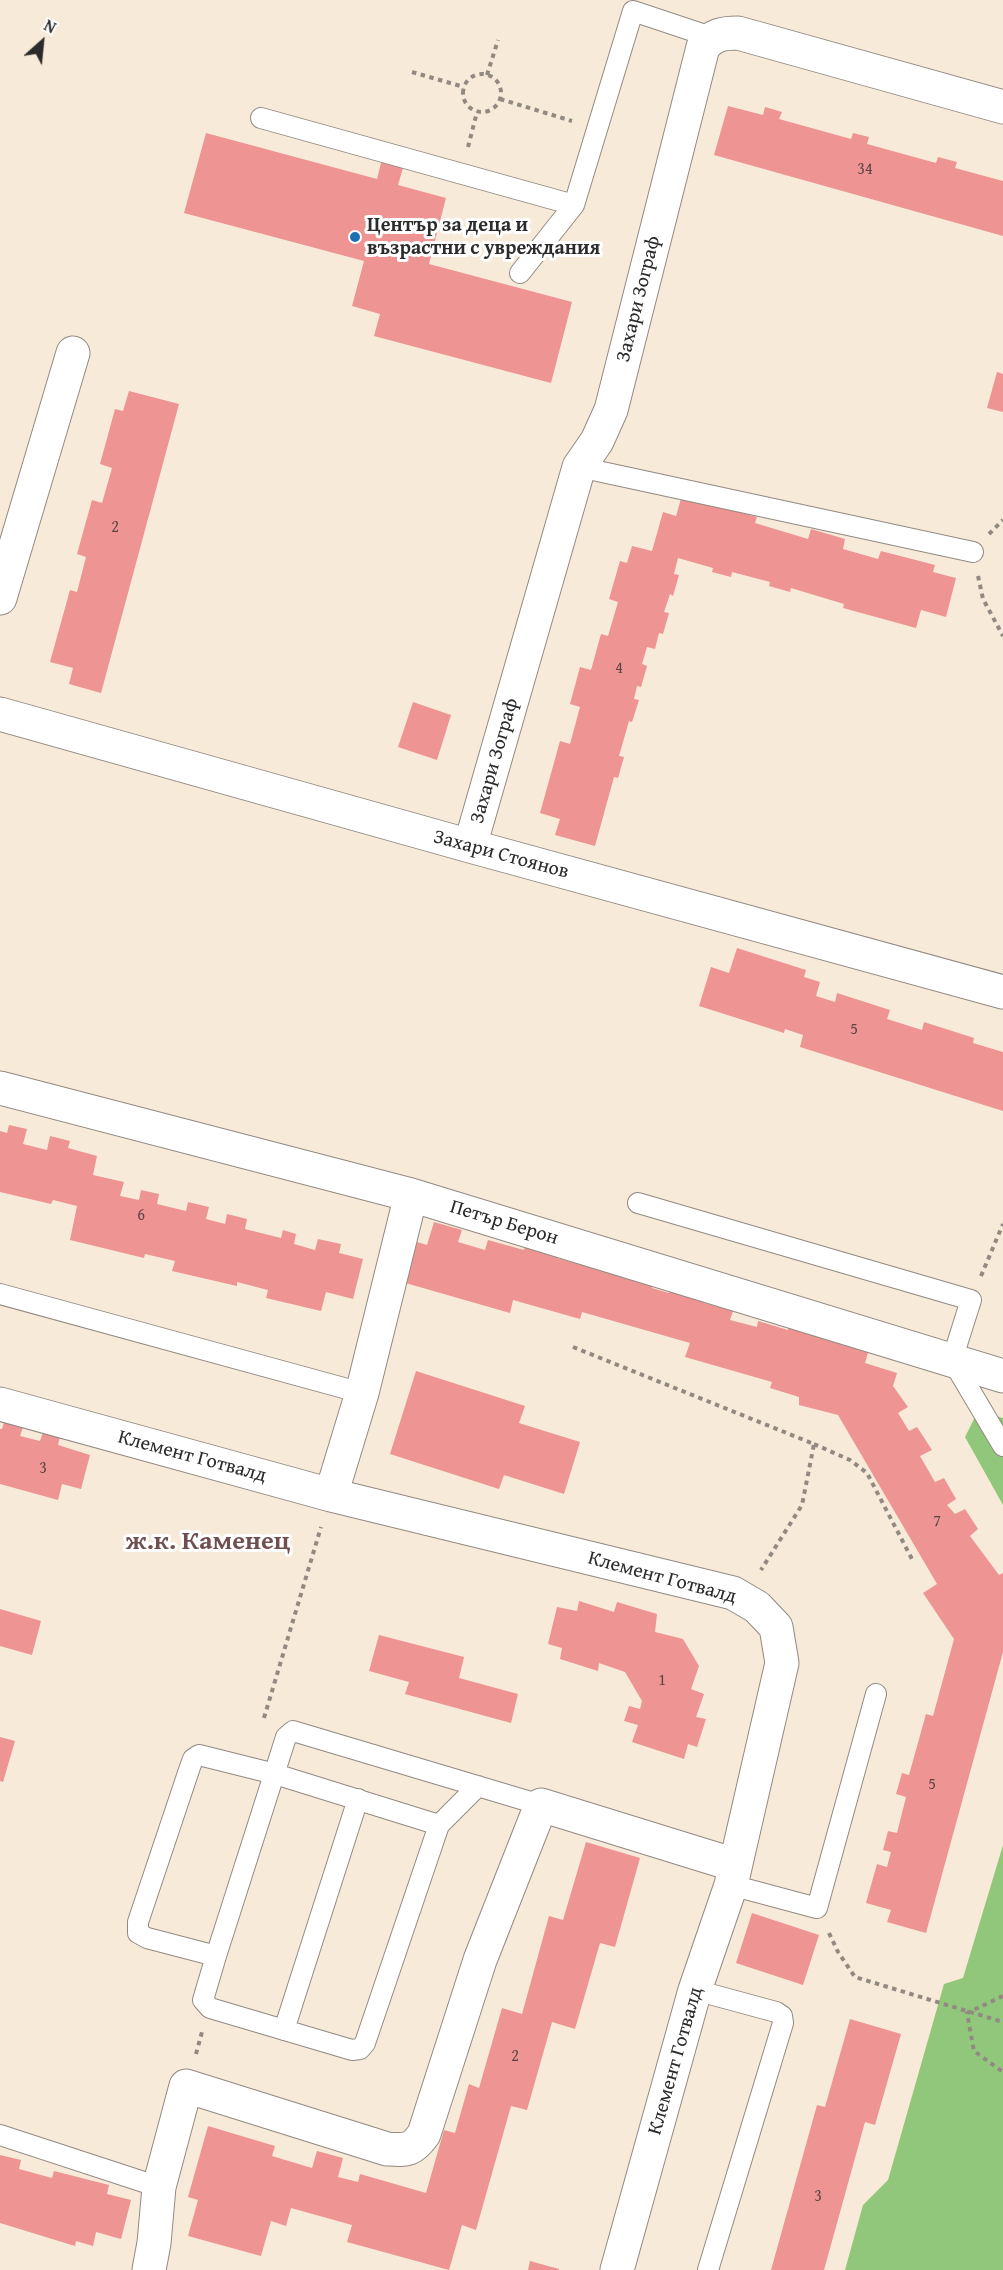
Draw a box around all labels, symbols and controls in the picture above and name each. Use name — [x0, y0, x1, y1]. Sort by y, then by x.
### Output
north arrow — [12, 12, 72, 72]
text: N — [40, 13, 60, 39]
house number: 34 — [857, 160, 873, 180]
place label: Център за деца и възрастни с увреждания — [367, 214, 600, 261]
marker: Център за деца и възрастни с увреждания — [348, 230, 362, 244]
street label: Захари Зограф — [612, 233, 666, 365]
house number: 2 — [111, 518, 119, 538]
house number: 4 — [615, 659, 623, 679]
street label: Захари Зограф — [466, 696, 524, 826]
street label: Захари Стоянов — [431, 825, 571, 885]
house number: 5 — [850, 1020, 858, 1040]
street label: Петър Берон — [447, 1195, 561, 1251]
house number: 6 — [137, 1206, 145, 1226]
street label: Клемент Готвалд — [115, 1426, 269, 1488]
house number: 3 — [39, 1459, 47, 1479]
house number: 7 — [933, 1512, 941, 1532]
district label: ж.к. Каменец — [126, 1526, 290, 1558]
street label: Клемент Готвалд — [585, 1547, 739, 1609]
house number: 1 — [658, 1671, 666, 1691]
house number: 5 — [928, 1775, 936, 1795]
street label: Клемент Готвалд — [643, 1984, 709, 2138]
house number: 2 — [511, 2047, 519, 2067]
house number: 3 — [814, 2187, 822, 2207]

